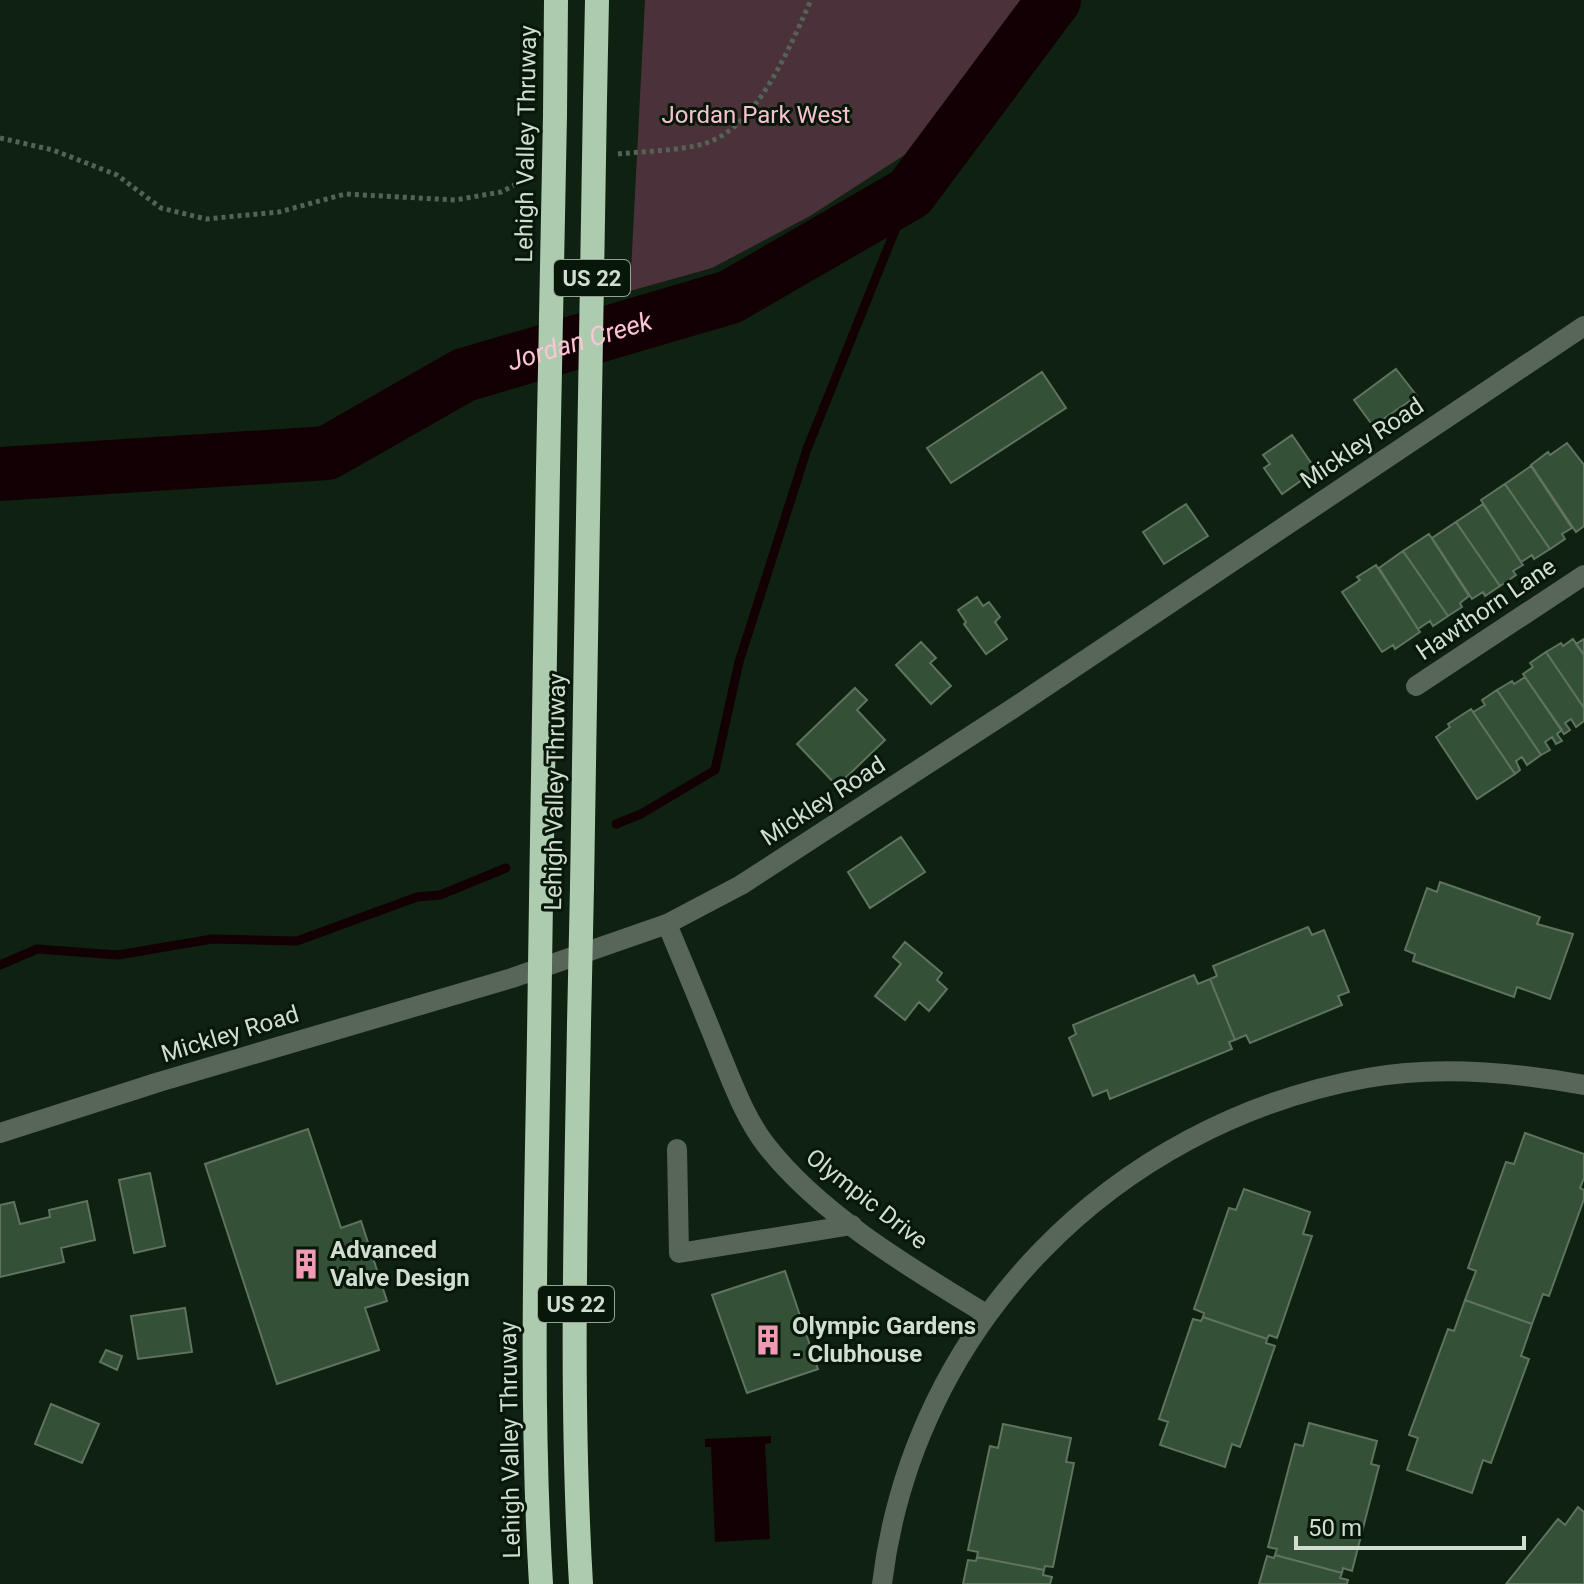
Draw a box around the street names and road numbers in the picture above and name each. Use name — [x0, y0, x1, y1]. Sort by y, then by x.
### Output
street label: Lehigh Valley Thruway — [510, 24, 542, 263]
road number: US 22 — [554, 260, 630, 296]
street label: Mickley Road — [1295, 392, 1429, 494]
street label: Hawthorn Lane — [1411, 552, 1561, 666]
street label: Lehigh Valley Thruway — [539, 672, 571, 911]
street label: Mickley Road — [756, 751, 890, 851]
street label: Mickley Road — [158, 1000, 302, 1068]
street label: Olympic Drive — [801, 1143, 933, 1255]
road number: US 22 — [538, 1286, 614, 1322]
street label: Lehigh Valley Thruway — [494, 1320, 526, 1559]

